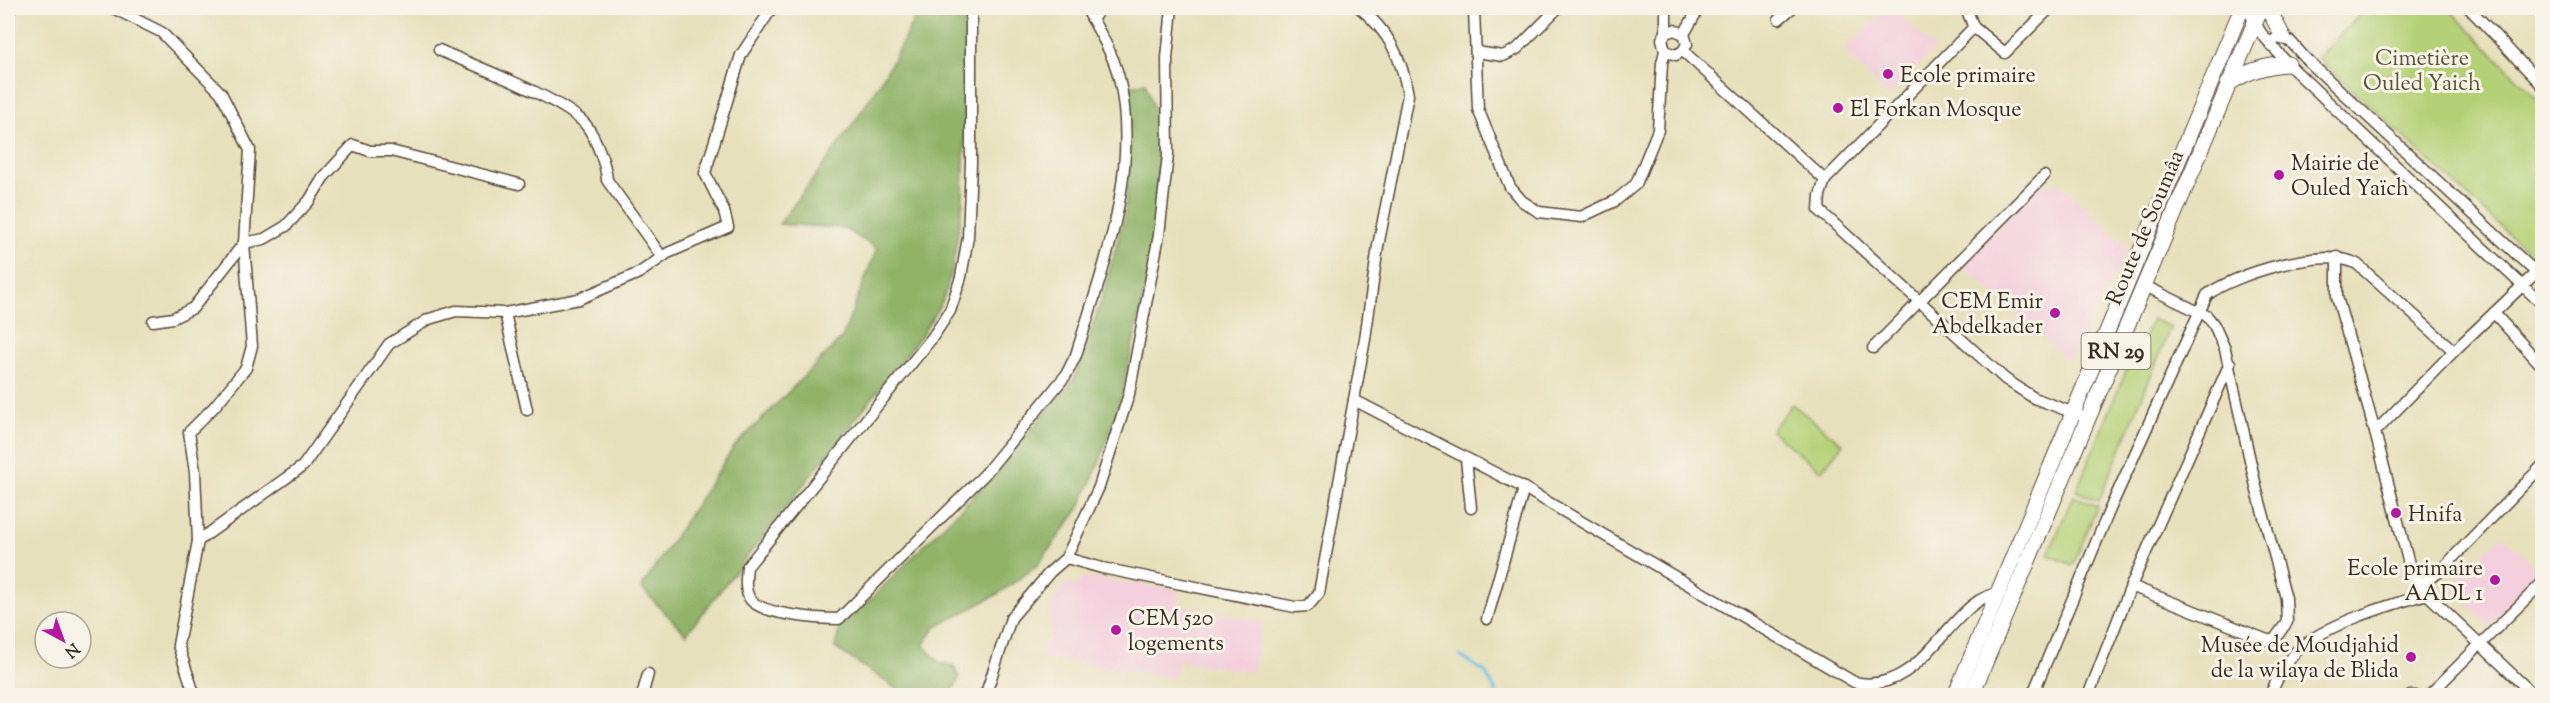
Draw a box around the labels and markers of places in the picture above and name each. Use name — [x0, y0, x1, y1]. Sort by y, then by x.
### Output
place label: Ecole primaire — [1900, 61, 2036, 93]
marker: Ecole primaire — [1881, 67, 1895, 81]
place label: El Forkan Mosque — [1850, 95, 2022, 127]
marker: El Forkan Mosque — [1831, 101, 1845, 115]
place label: Mairie de Ouled Yaïch — [2291, 149, 2409, 206]
marker: Mairie de Ouled Yaïch — [2272, 168, 2286, 182]
place label: CEM Emir Abdelkader — [1932, 287, 2043, 344]
marker: CEM Emir Abdelkader — [2048, 306, 2062, 320]
place label: Hnifa — [2408, 500, 2462, 532]
marker: Hnifa — [2389, 506, 2403, 520]
place label: Ecole primaire AADL 1 — [2347, 554, 2484, 611]
marker: Ecole primaire AADL 1 — [2488, 573, 2502, 587]
place label: CEM 520 logements — [1128, 604, 1224, 661]
marker: CEM 520 logements — [1109, 623, 1123, 637]
place label: Musée de Moudjahid de la wilaya de Blida — [2201, 631, 2399, 688]
marker: Musée de Moudjahid de la wilaya de Blida — [2404, 650, 2418, 664]

